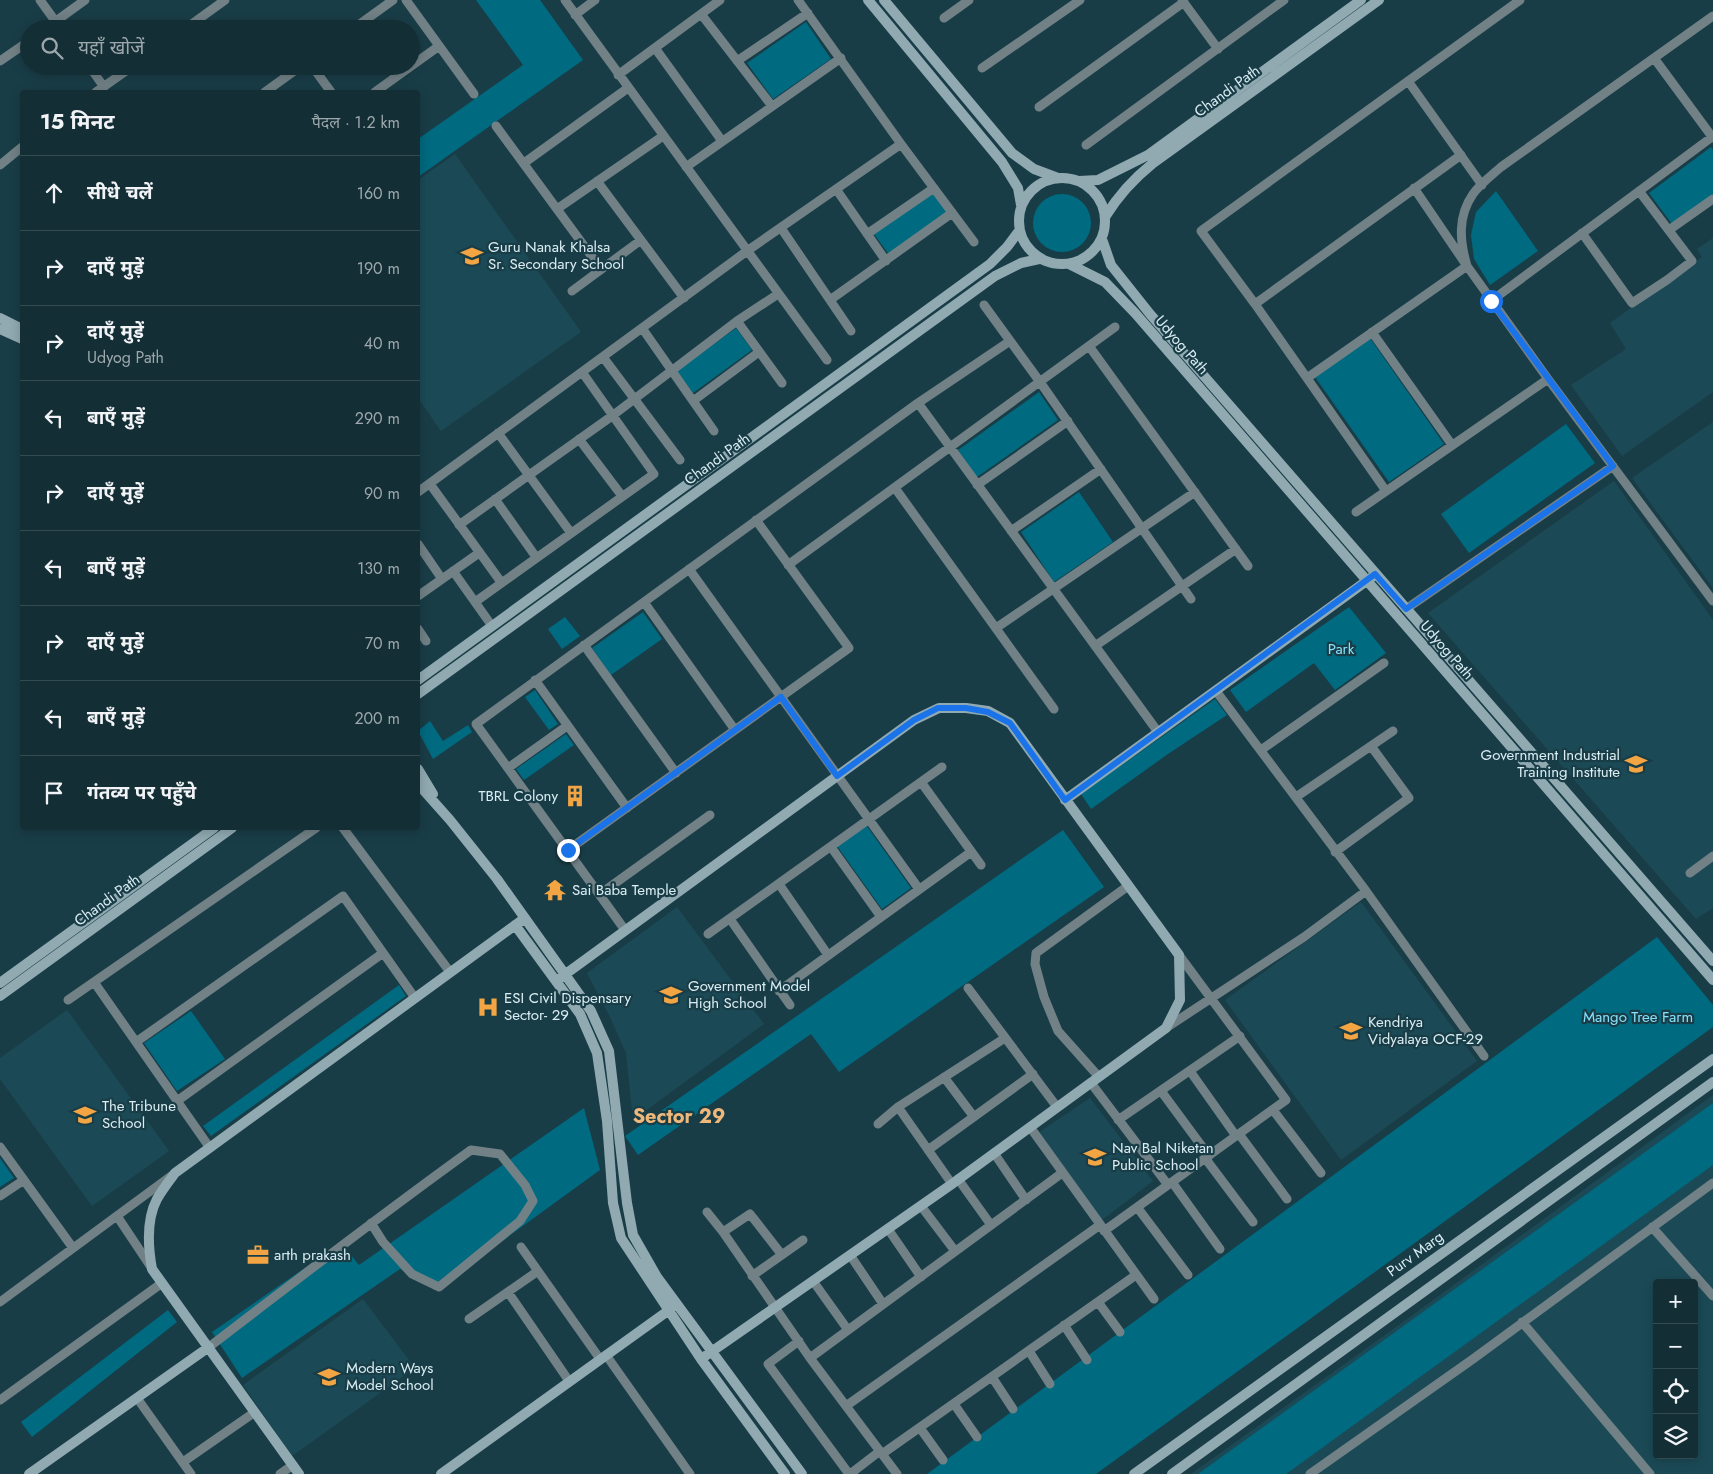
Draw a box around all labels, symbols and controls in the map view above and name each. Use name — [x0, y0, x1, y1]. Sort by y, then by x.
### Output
search box — [20, 20, 420, 75]
icon: search — [38, 34, 66, 62]
text: यहाँ खोजें — [78, 34, 144, 61]
street label: Chandi Path — [1190, 60, 1264, 122]
text: 15 मिनट — [40, 107, 115, 137]
text: पैदल · 1.2 km — [312, 111, 400, 134]
icon: ahead — [40, 179, 68, 207]
text: सीधे चलें — [87, 179, 153, 206]
text: 160 m — [357, 182, 400, 205]
place label: Guru Nanak Khalsa Sr. Secondary School — [488, 236, 624, 275]
school or university icon: Guru Nanak Khalsa Sr. Secondary School — [459, 243, 485, 269]
icon: right — [40, 254, 68, 282]
text: दाएँ मुड़ें — [87, 254, 144, 281]
text: 190 m — [357, 257, 400, 280]
route start — [1480, 290, 1503, 313]
street label: Udyog Path — [1150, 311, 1214, 379]
text: दाएँ मुड़ें — [87, 318, 144, 345]
icon: right — [40, 329, 68, 357]
text: 40 m — [364, 332, 400, 355]
text: Udyog Path — [87, 346, 164, 369]
icon: left — [40, 404, 68, 432]
text: बाएँ मुड़ें — [87, 404, 145, 431]
text: 290 m — [355, 407, 400, 430]
street label: Chandi Path — [680, 428, 754, 490]
icon: right — [40, 479, 68, 507]
text: दाएँ मुड़ें — [87, 479, 144, 506]
text: 90 m — [364, 482, 400, 505]
icon: left — [40, 554, 68, 582]
text: बाएँ मुड़ें — [87, 554, 145, 581]
text: 130 m — [357, 557, 400, 580]
street label: Udyog Path — [1415, 616, 1479, 684]
icon: right — [40, 629, 68, 657]
text: दाएँ मुड़ें — [87, 629, 144, 656]
text: 70 m — [365, 632, 400, 655]
park label: Park — [1328, 638, 1355, 660]
icon: left — [40, 704, 68, 732]
text: बाएँ मुड़ें — [87, 704, 145, 731]
text: 200 m — [354, 707, 400, 730]
place label: Government Industrial Training Institute — [1481, 744, 1620, 783]
school or university icon: Government Industrial Training Institute — [1623, 751, 1649, 777]
icon: arrive — [40, 779, 68, 807]
text: गंतव्य पर पहुँचे — [87, 779, 196, 806]
building icon: TBRL Colony — [562, 783, 588, 809]
place label: TBRL Colony — [478, 785, 558, 807]
route end — [557, 839, 580, 862]
street label: Chandi Path — [70, 869, 144, 931]
temple icon: Sai Baba Temple — [542, 877, 568, 903]
place label: Sai Baba Temple — [572, 879, 677, 901]
place label: Government Model High School — [688, 975, 810, 1014]
school or university icon: Government Model High School — [658, 982, 684, 1008]
place label: ESI Civil Dispensary Sector- 29 — [504, 987, 631, 1026]
hospital icon: ESI Civil Dispensary Sector- 29 — [475, 994, 501, 1020]
park label: Mango Tree Farm — [1583, 1006, 1693, 1028]
place label: Kendriya Vidyalaya OCF-29 — [1368, 1011, 1483, 1050]
school or university icon: Kendriya Vidyalaya OCF-29 — [1338, 1018, 1364, 1044]
place label: The Tribune School — [102, 1095, 176, 1134]
school or university icon: The Tribune School — [72, 1102, 98, 1128]
district label: Sector 29 — [633, 1102, 725, 1131]
place label: Nav Bal Niketan Public School — [1112, 1137, 1214, 1176]
school or university icon: Nav Bal Niketan Public School — [1082, 1144, 1108, 1170]
street label: Purv Marg — [1382, 1226, 1448, 1282]
office icon: arth prakash — [245, 1242, 271, 1268]
place label: arth prakash — [274, 1244, 351, 1266]
map controls — [1653, 1279, 1698, 1459]
button: + — [1653, 1279, 1698, 1324]
button: − — [1653, 1324, 1698, 1369]
place label: Modern Ways Model School — [346, 1357, 434, 1396]
school or university icon: Modern Ways Model School — [316, 1364, 342, 1390]
button: locate — [1653, 1369, 1698, 1414]
button: layers — [1653, 1414, 1698, 1459]

